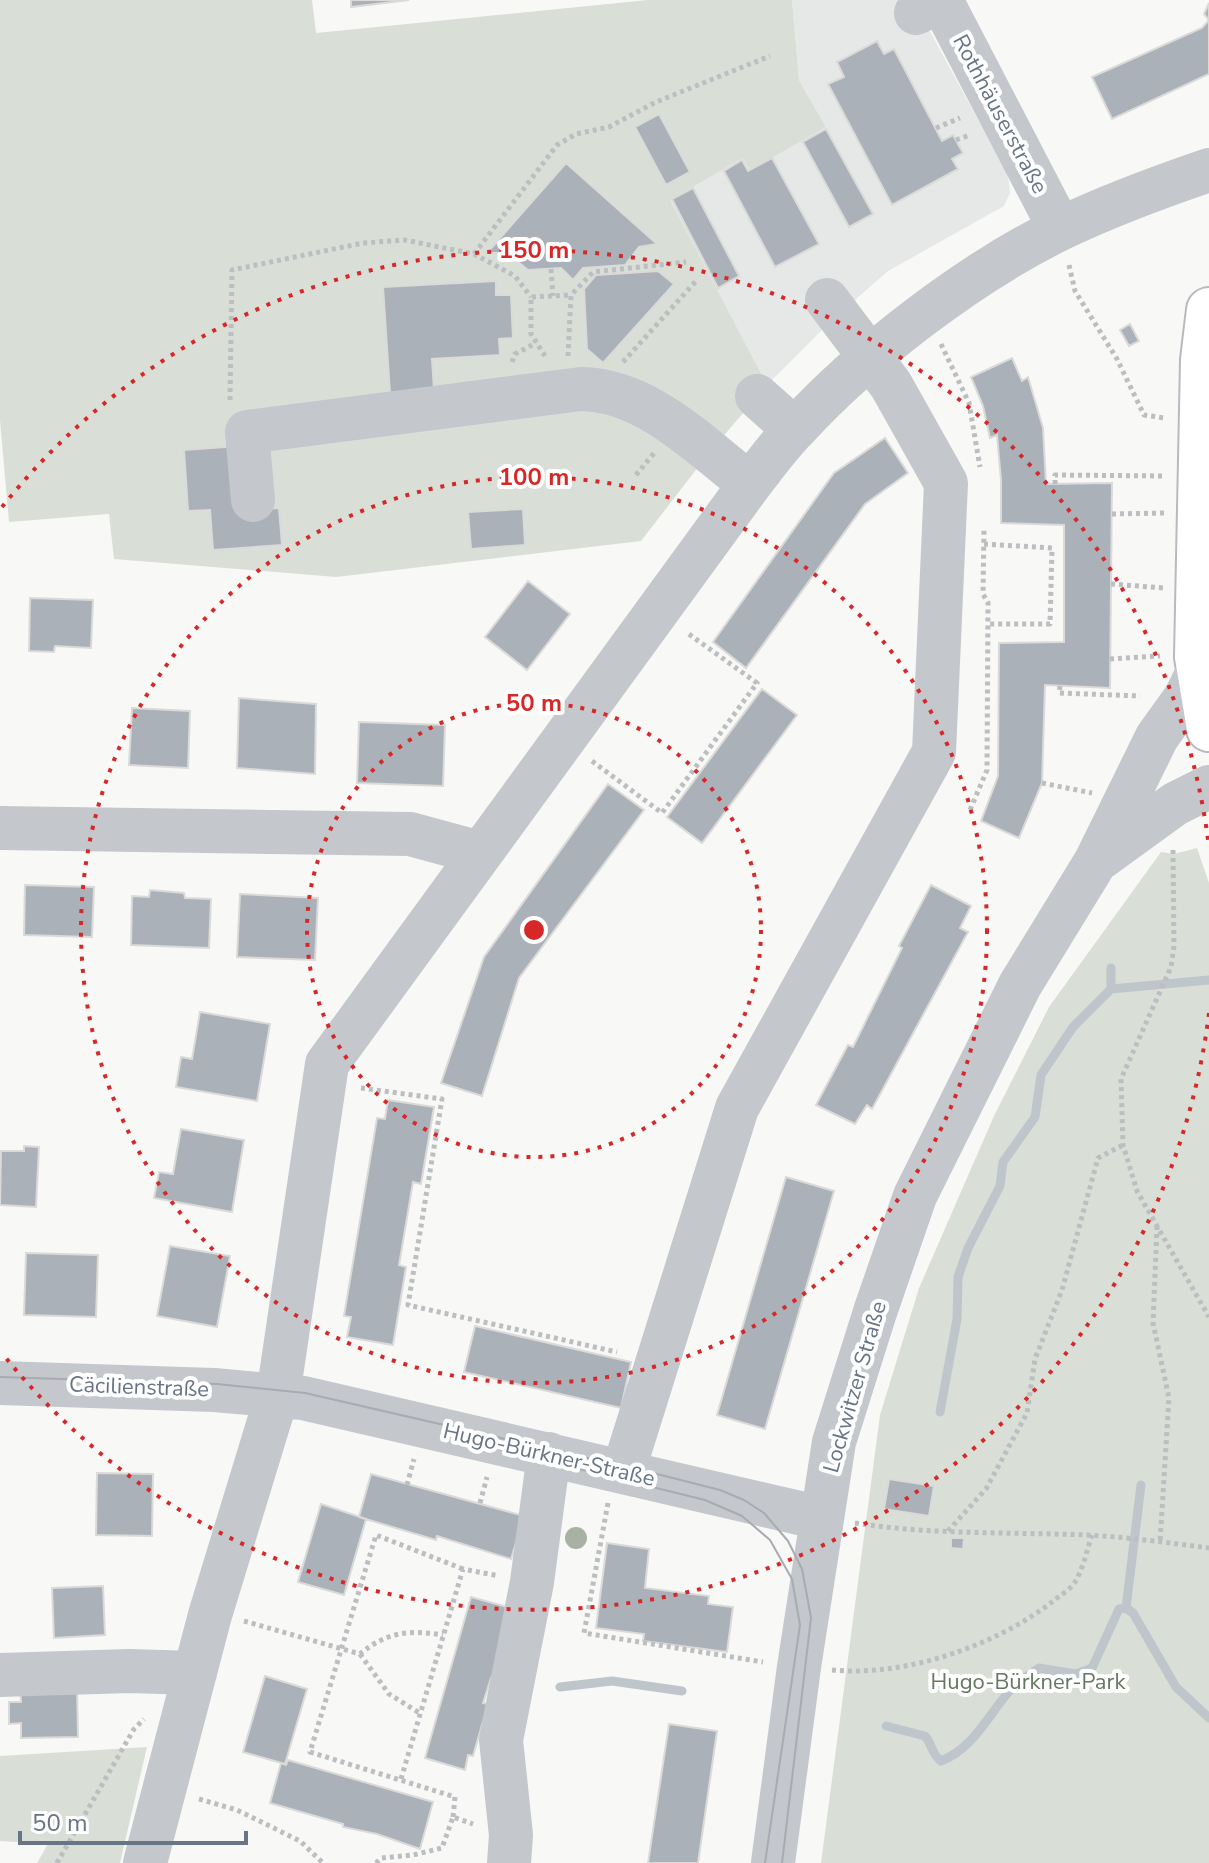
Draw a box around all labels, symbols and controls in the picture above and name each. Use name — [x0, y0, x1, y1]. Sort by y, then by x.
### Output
street label: Rothhäuserstraße — [945, 29, 1055, 199]
text: 150 m — [499, 234, 569, 266]
text: 100 m — [499, 461, 569, 493]
text: 50 m — [506, 687, 562, 719]
centre of rings — [520, 916, 548, 944]
street label: Lockwitzer Straße — [816, 1298, 894, 1476]
street label: Cäcilienstraße — [68, 1370, 210, 1404]
street label: Hugo-Bürkner-Straße — [440, 1416, 658, 1494]
park label: Hugo-Bürkner-Park — [931, 1667, 1126, 1697]
scale bar — [20, 1795, 246, 1845]
text: 50 m — [32, 1807, 88, 1839]

